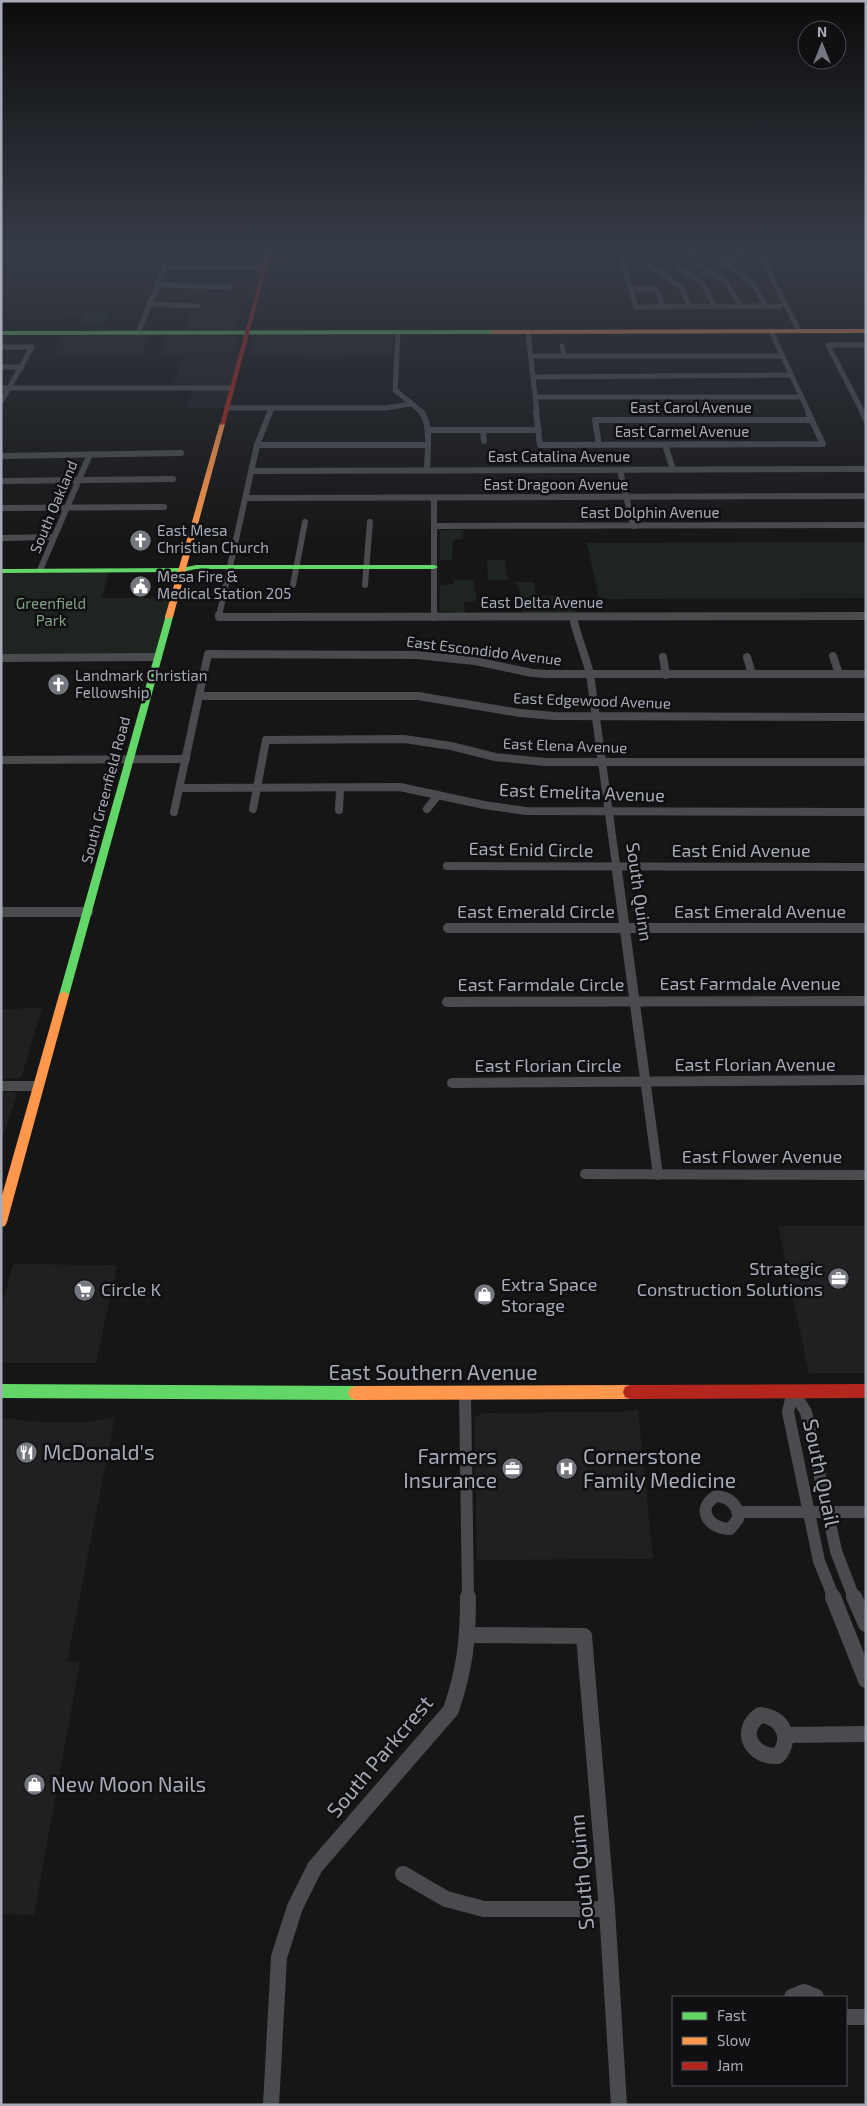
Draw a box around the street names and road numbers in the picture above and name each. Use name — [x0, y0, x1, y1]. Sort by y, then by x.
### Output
street label: East Carol Avenue — [630, 398, 752, 416]
street label: East Carmel Avenue — [615, 422, 749, 440]
street label: East Catalina Avenue — [488, 447, 630, 465]
street label: South Oakland — [25, 457, 81, 556]
street label: East Dragoon Avenue — [484, 475, 628, 493]
street label: East Dolphin Avenue — [580, 503, 720, 521]
street label: East Delta Avenue — [481, 593, 603, 611]
street label: East Escondido Avenue — [405, 632, 563, 668]
street label: East Edgewood Avenue — [513, 688, 671, 712]
street label: South Greenfield Road — [77, 714, 133, 865]
street label: East Elena Avenue — [503, 734, 628, 756]
street label: East Emelita Avenue — [499, 778, 665, 806]
street label: East Enid Circle — [468, 837, 594, 861]
street label: East Enid Avenue — [671, 839, 811, 861]
street label: South Quinn — [622, 841, 658, 943]
street label: East Emerald Circle — [457, 900, 615, 922]
street label: East Emerald Avenue — [674, 900, 846, 922]
street label: East Farmdale Avenue — [659, 972, 841, 994]
street label: East Farmdale Circle — [458, 973, 624, 995]
street label: East Florian Avenue — [674, 1053, 836, 1075]
street label: East Florian Circle — [475, 1054, 621, 1076]
street label: East Flower Avenue — [682, 1145, 842, 1167]
street label: East Southern Avenue — [329, 1359, 537, 1384]
street label: South Quail — [798, 1417, 846, 1530]
street label: South Parkcrest — [321, 1690, 437, 1822]
street label: South Quinn — [563, 1813, 599, 1931]

